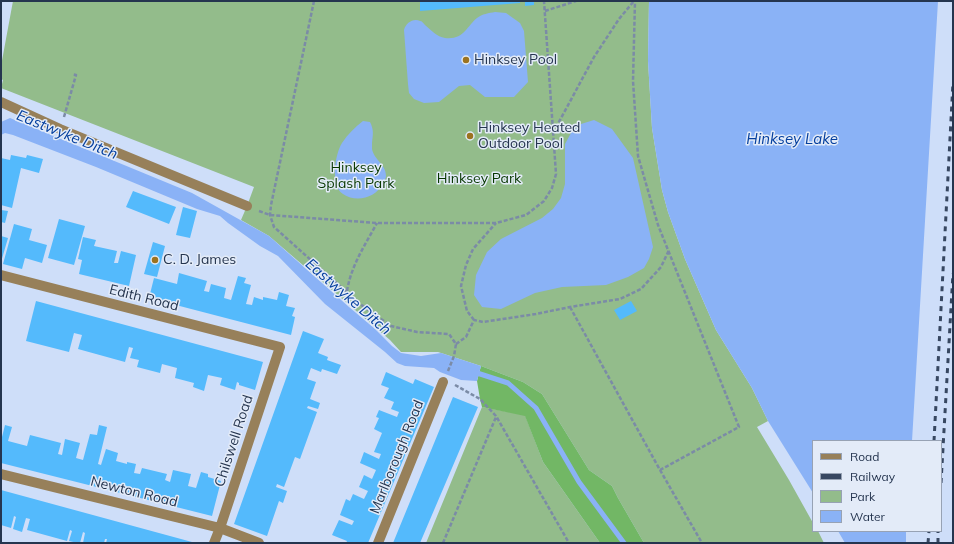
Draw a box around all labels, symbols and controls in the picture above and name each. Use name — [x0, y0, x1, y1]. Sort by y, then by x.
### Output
place label: Hinksey Pool — [474, 52, 557, 68]
marker: Hinksey Pool — [461, 55, 471, 65]
water label: Eastwyke Ditch — [14, 107, 120, 163]
place label: Hinksey Heated Outdoor Pool — [478, 120, 580, 152]
water label: Hinksey Lake — [746, 130, 838, 148]
marker: Hinksey Heated Outdoor Pool — [465, 131, 475, 141]
park label: Hinksey Splash Park — [317, 160, 395, 192]
park label: Hinksey Park — [437, 171, 521, 187]
place label: C. D. James — [163, 252, 236, 268]
marker: C. D. James — [150, 255, 160, 265]
water label: Eastwyke Ditch — [302, 255, 394, 339]
street label: Edith Road — [108, 281, 180, 315]
street label: Chilswell Road — [211, 393, 257, 489]
street label: Marlborough Road — [367, 398, 427, 516]
legend — [812, 440, 942, 532]
text: Road — [850, 449, 879, 464]
text: Railway — [850, 469, 895, 484]
street label: Newton Road — [89, 473, 179, 511]
text: Park — [850, 489, 875, 504]
text: Water — [850, 509, 885, 524]

